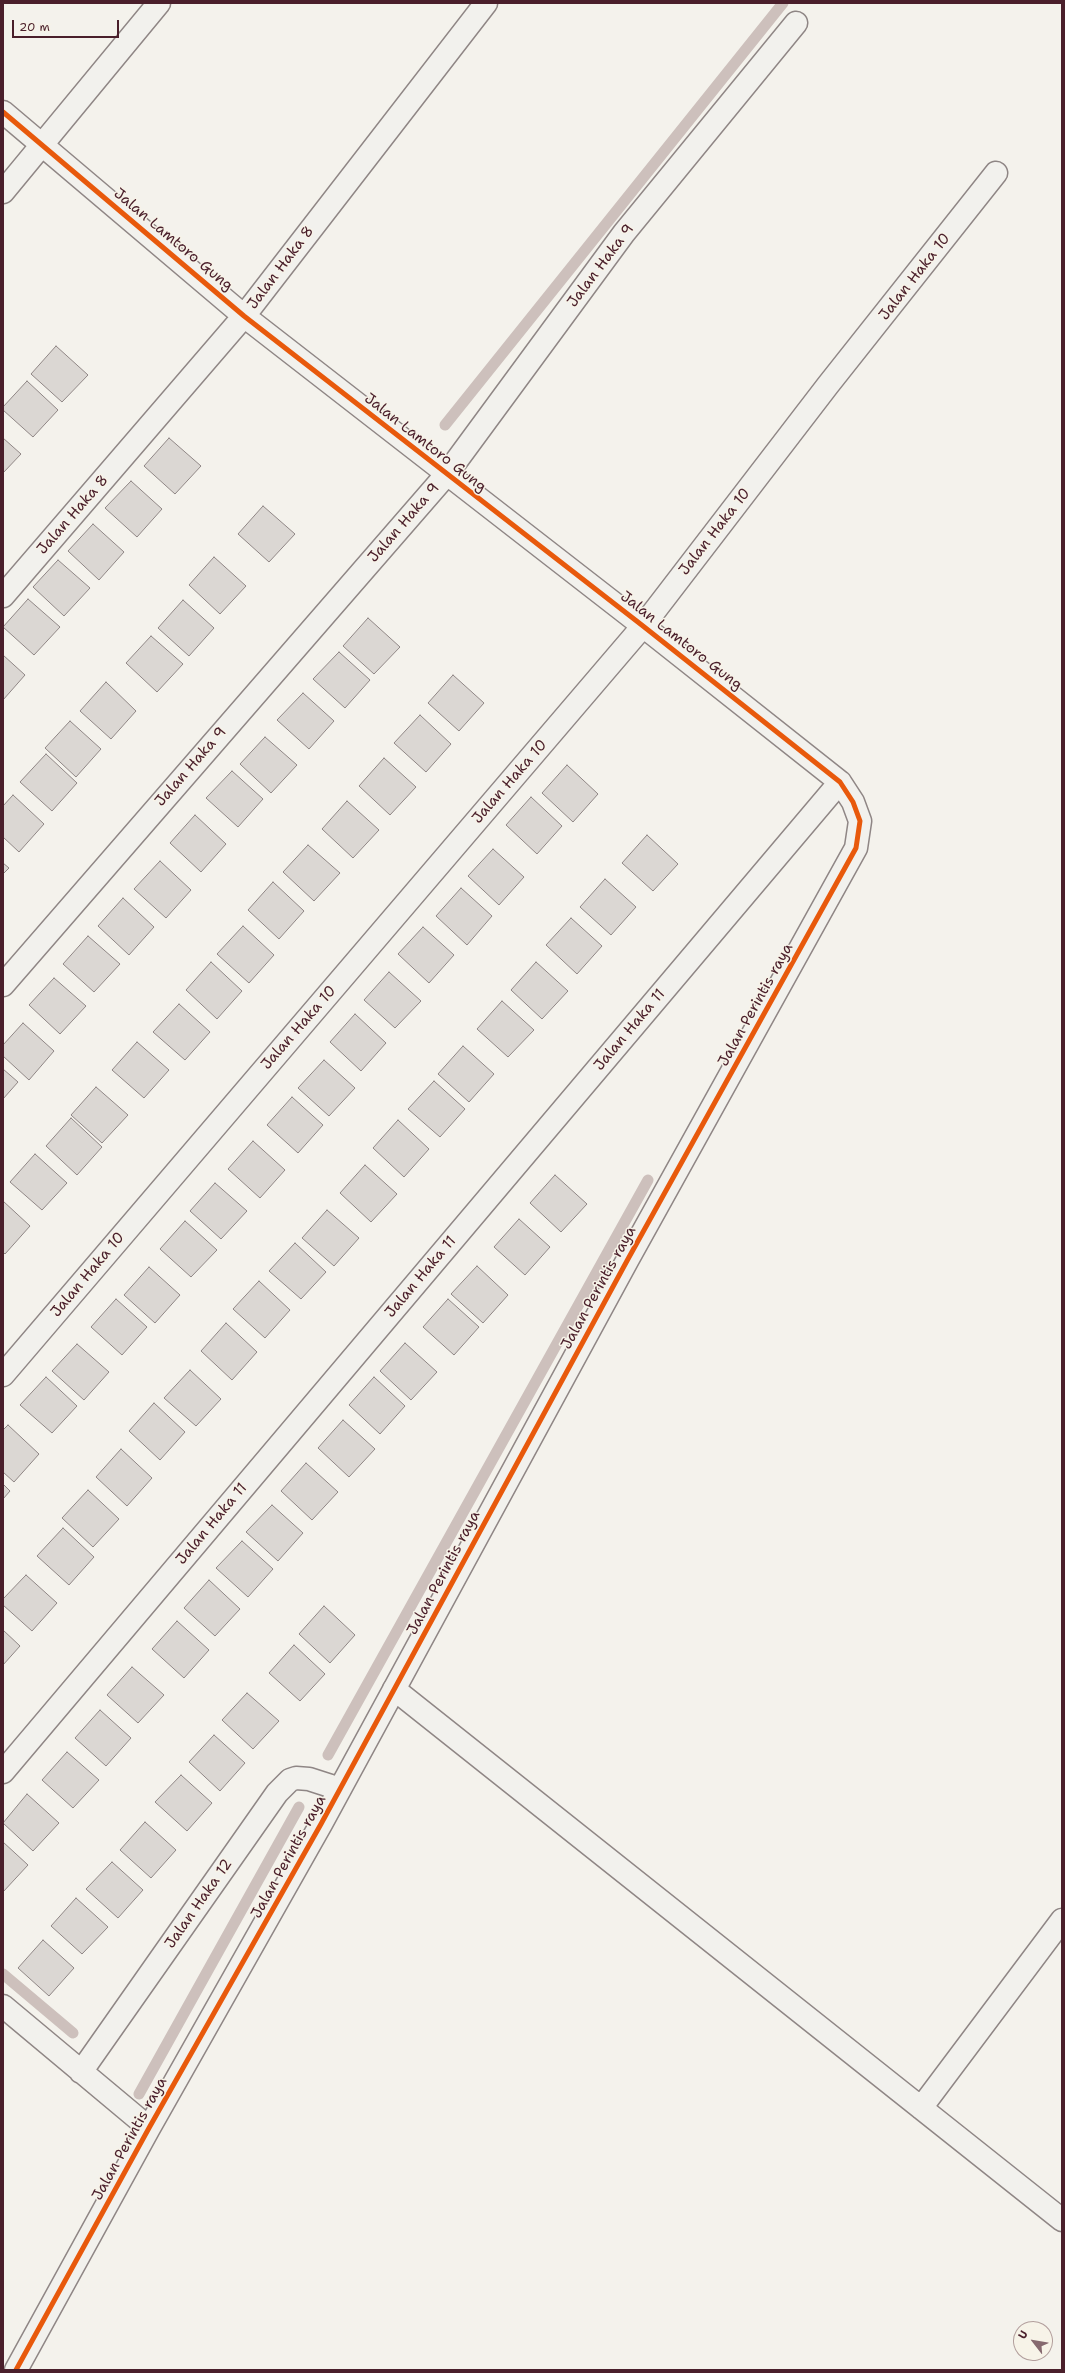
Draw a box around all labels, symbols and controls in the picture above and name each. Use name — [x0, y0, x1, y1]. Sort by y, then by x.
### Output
scale bar — [14, 12, 121, 38]
text: 20 m — [19, 19, 50, 35]
street label: Jalan Lamtoro Gung — [110, 185, 236, 295]
street label: Jalan Haka 9 — [564, 221, 638, 311]
street label: Jalan Haka 8 — [244, 223, 318, 313]
street label: Jalan Haka 10 — [875, 230, 955, 324]
street label: Jalan Lamtoro Gung — [360, 390, 490, 496]
street label: Jalan Haka 8 — [34, 472, 112, 558]
street label: Jalan Haka 9 — [365, 480, 443, 566]
street label: Jalan Haka 10 — [675, 485, 755, 579]
street label: Jalan Lamtoro Gung — [616, 588, 746, 694]
street label: Jalan Haka 9 — [152, 724, 230, 810]
street label: Jalan Haka 10 — [469, 736, 551, 828]
street label: Jalan Perintis raya — [715, 940, 797, 1070]
street label: Jalan Haka 10 — [258, 982, 340, 1074]
street label: Jalan Haka 11 — [591, 986, 669, 1074]
street label: Jalan Perintis raya — [558, 1223, 640, 1353]
street label: Jalan Haka 10 — [47, 1229, 129, 1321]
street label: Jalan Haka 11 — [382, 1233, 460, 1321]
street label: Jalan Haka 11 — [173, 1480, 251, 1568]
street label: Jalan Perintis raya — [404, 1508, 484, 1638]
street label: Jalan Perintis raya — [248, 1792, 330, 1922]
street label: Jalan Haka 12 — [162, 1856, 236, 1952]
street label: Jalan Perintis raya — [89, 2074, 171, 2204]
north arrow — [1013, 2321, 1053, 2361]
text: U — [1015, 2328, 1032, 2342]

